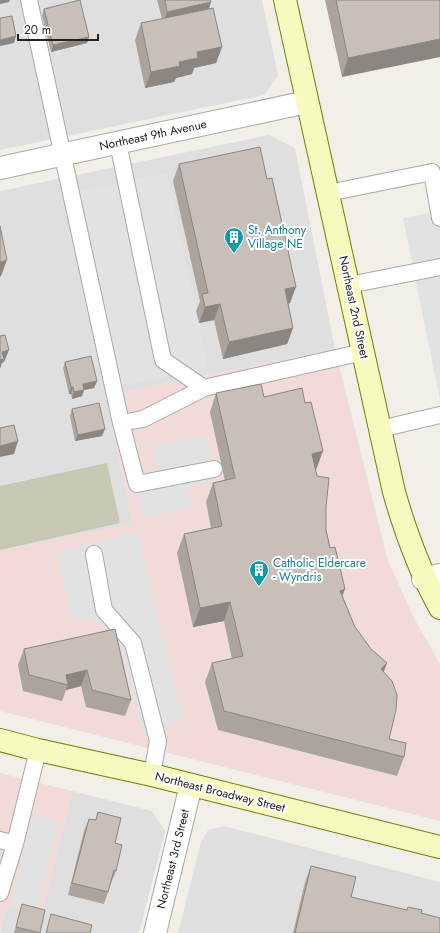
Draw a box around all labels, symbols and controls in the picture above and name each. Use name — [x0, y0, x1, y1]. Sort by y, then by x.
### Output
scale bar — [18, 16, 98, 42]
text: 20 m — [24, 21, 51, 39]
street label: Northeast 9th Avenue — [98, 115, 208, 155]
place label: St. Anthony Village NE — [248, 221, 307, 253]
building icon: St. Anthony Village NE — [223, 226, 245, 254]
street label: Northeast 2nd Street — [334, 254, 374, 360]
place label: Catholic Eldercare - Wyndris — [273, 554, 366, 586]
building icon: Catholic Eldercare - Wyndris — [248, 559, 270, 587]
street label: Northeast Broadway Street — [153, 767, 287, 817]
street label: Northeast 3rd Street — [152, 807, 194, 911]

